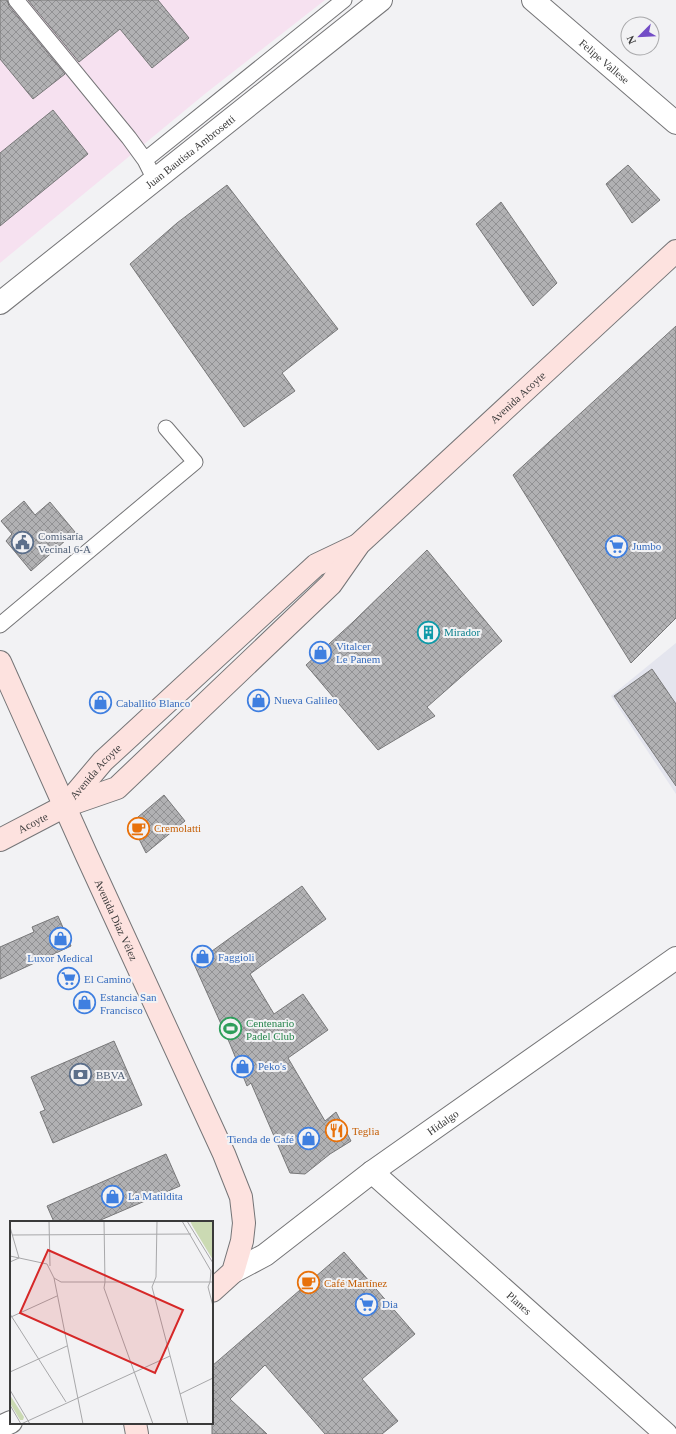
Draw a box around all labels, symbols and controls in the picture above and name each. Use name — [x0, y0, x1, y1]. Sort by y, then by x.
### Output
north arrow — [620, 16, 660, 56]
text: N — [624, 34, 638, 46]
street label: Felipe Vallese — [577, 37, 632, 86]
street label: Juan Bautista Ambrosetti — [143, 113, 237, 191]
street label: Avenida Acoyte — [488, 369, 548, 426]
public building icon: Comisaría Vecinal 6-A — [9, 529, 35, 555]
place label: Comisaría Vecinal 6-A — [38, 530, 91, 555]
supermarket icon: Jumbo — [604, 533, 630, 559]
place label: Jumbo — [632, 540, 662, 552]
building icon: Mirador — [415, 619, 441, 645]
place label: Mirador — [444, 626, 480, 638]
shop icon: Vitalcer Le Panem — [308, 639, 334, 665]
place label: Vitalcer Le Panem — [336, 640, 381, 665]
shop icon: Nueva Galileo — [245, 687, 271, 713]
shop icon: Caballito Blanco — [88, 690, 114, 716]
place label: Nueva Galileo — [274, 694, 338, 706]
place label: Caballito Blanco — [116, 697, 191, 709]
street label: Avenida Acoyte — [67, 741, 124, 802]
street label: Acoyte — [16, 810, 50, 836]
cafe icon: Cremolatti — [126, 815, 152, 841]
place label: Cremolatti — [154, 822, 201, 834]
street label: Avenida Díaz Vélez — [92, 877, 140, 963]
shop icon: Luxor Medical — [47, 925, 73, 951]
shop icon: Faggioli — [189, 944, 215, 970]
place label: Faggioli — [218, 951, 255, 963]
place label: Luxor Medical — [27, 952, 93, 964]
supermarket icon: El Camino — [56, 966, 82, 992]
place label: El Camino — [84, 973, 132, 985]
shop icon: Estancia San Francisco — [71, 990, 97, 1016]
place label: Estancia San Francisco — [100, 991, 157, 1016]
sports icon: Centenario Padel Club — [217, 1016, 243, 1042]
place label: Centenario Padel Club — [246, 1017, 295, 1042]
shop icon: Peko's — [229, 1053, 255, 1079]
place label: Peko's — [258, 1060, 286, 1072]
bank icon: BBVA — [67, 1062, 93, 1088]
place label: BBVA — [96, 1069, 125, 1081]
street label: Hidalgo — [425, 1107, 461, 1137]
restaurant icon: Teglia — [323, 1118, 349, 1144]
place label: Teglia — [352, 1125, 379, 1137]
shop icon: Tienda de Café — [296, 1126, 322, 1152]
place label: Tienda de Café — [227, 1133, 294, 1145]
shop icon: La Matildita — [100, 1183, 126, 1209]
place label: La Matildita — [128, 1190, 183, 1202]
inset map — [10, 1221, 213, 1424]
cafe icon: Café Martínez — [296, 1270, 322, 1296]
place label: Café Martínez — [324, 1277, 387, 1289]
street label: Planes — [504, 1289, 534, 1317]
supermarket icon: Dia — [354, 1291, 380, 1317]
place label: Dia — [382, 1298, 398, 1310]

